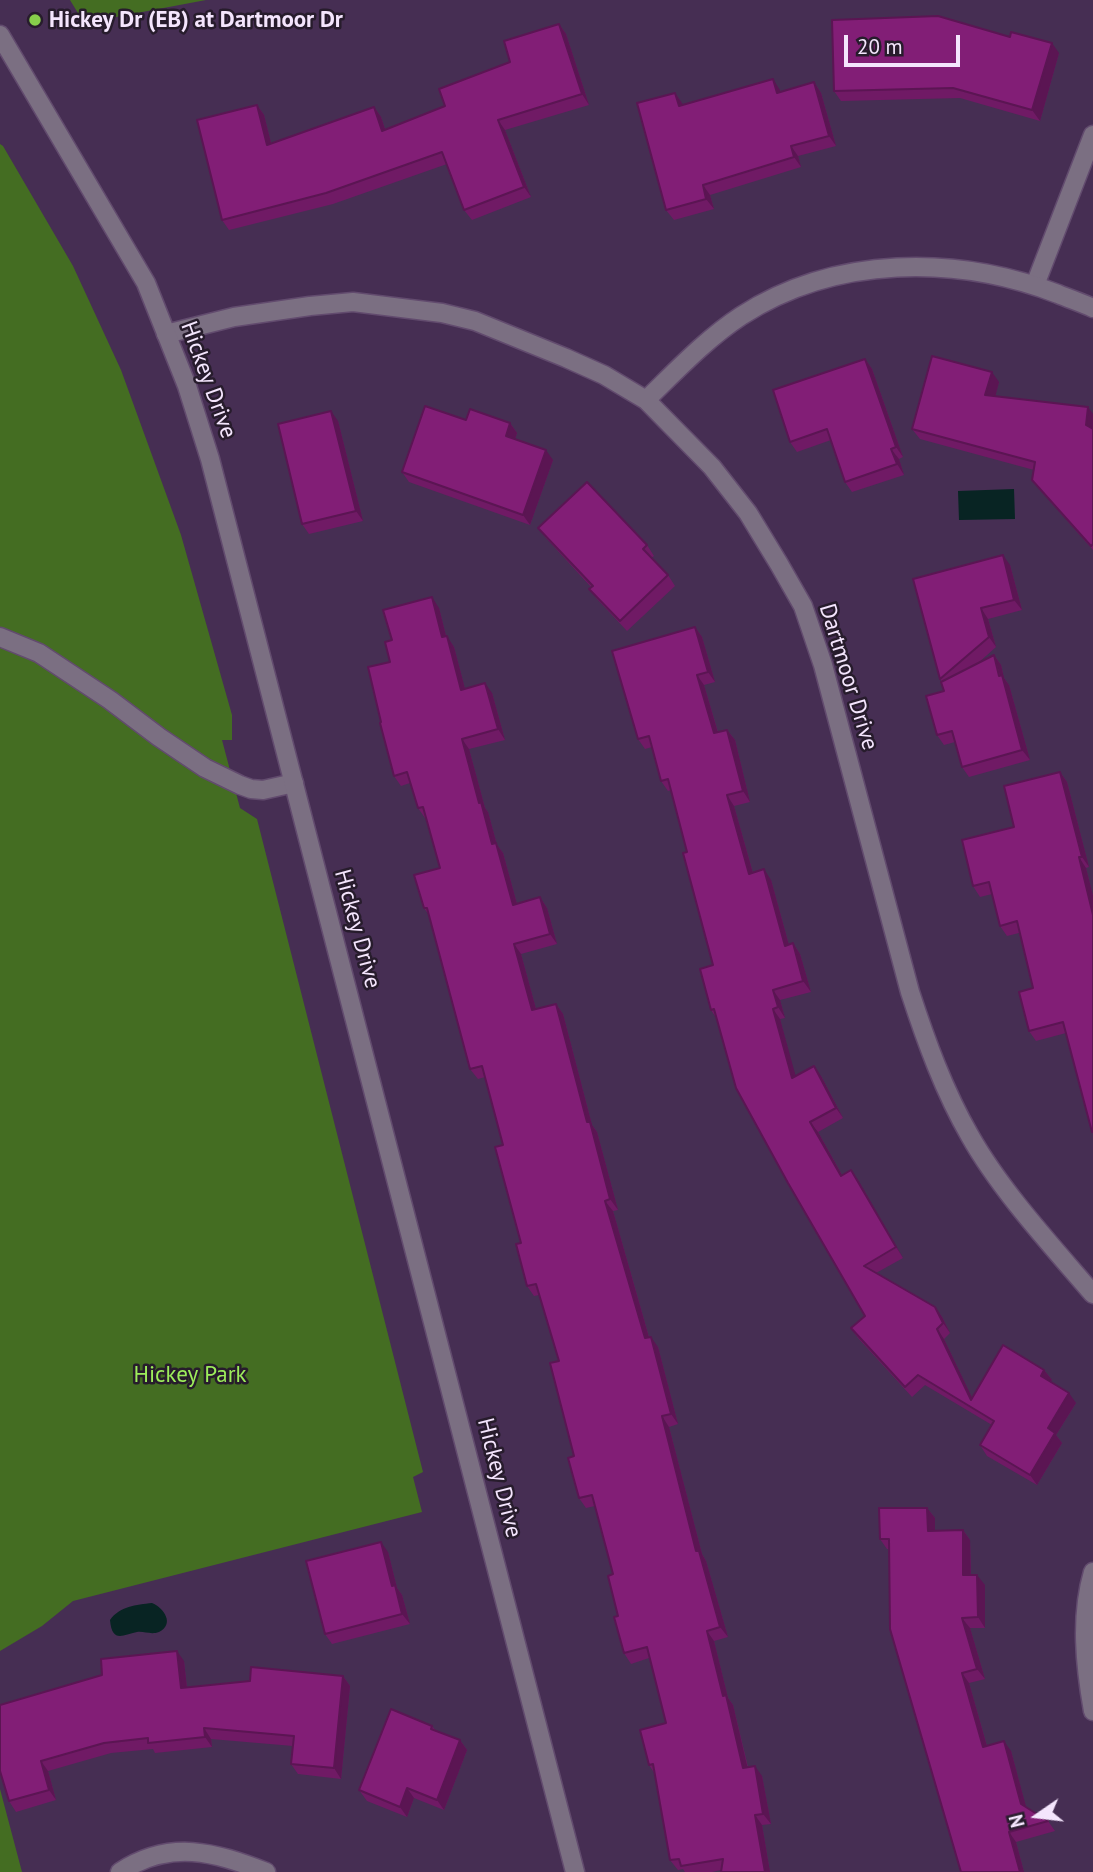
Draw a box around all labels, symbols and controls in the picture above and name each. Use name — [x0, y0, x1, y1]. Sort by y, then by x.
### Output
place label: Hickey Dr (EB) at Dartmoor Dr — [49, 6, 343, 34]
marker: Hickey Dr (EB) at Dartmoor Dr — [27, 12, 43, 28]
scale bar — [848, 21, 964, 65]
text: 20 m — [857, 33, 903, 60]
street label: Hickey Drive — [174, 318, 242, 442]
street label: Dartmoor Drive — [813, 600, 883, 754]
street label: Hickey Drive — [328, 866, 386, 992]
park label: Hickey Park — [133, 1361, 247, 1389]
street label: Hickey Drive — [471, 1415, 527, 1541]
north arrow — [1002, 1781, 1072, 1851]
text: N — [1003, 1812, 1030, 1830]

